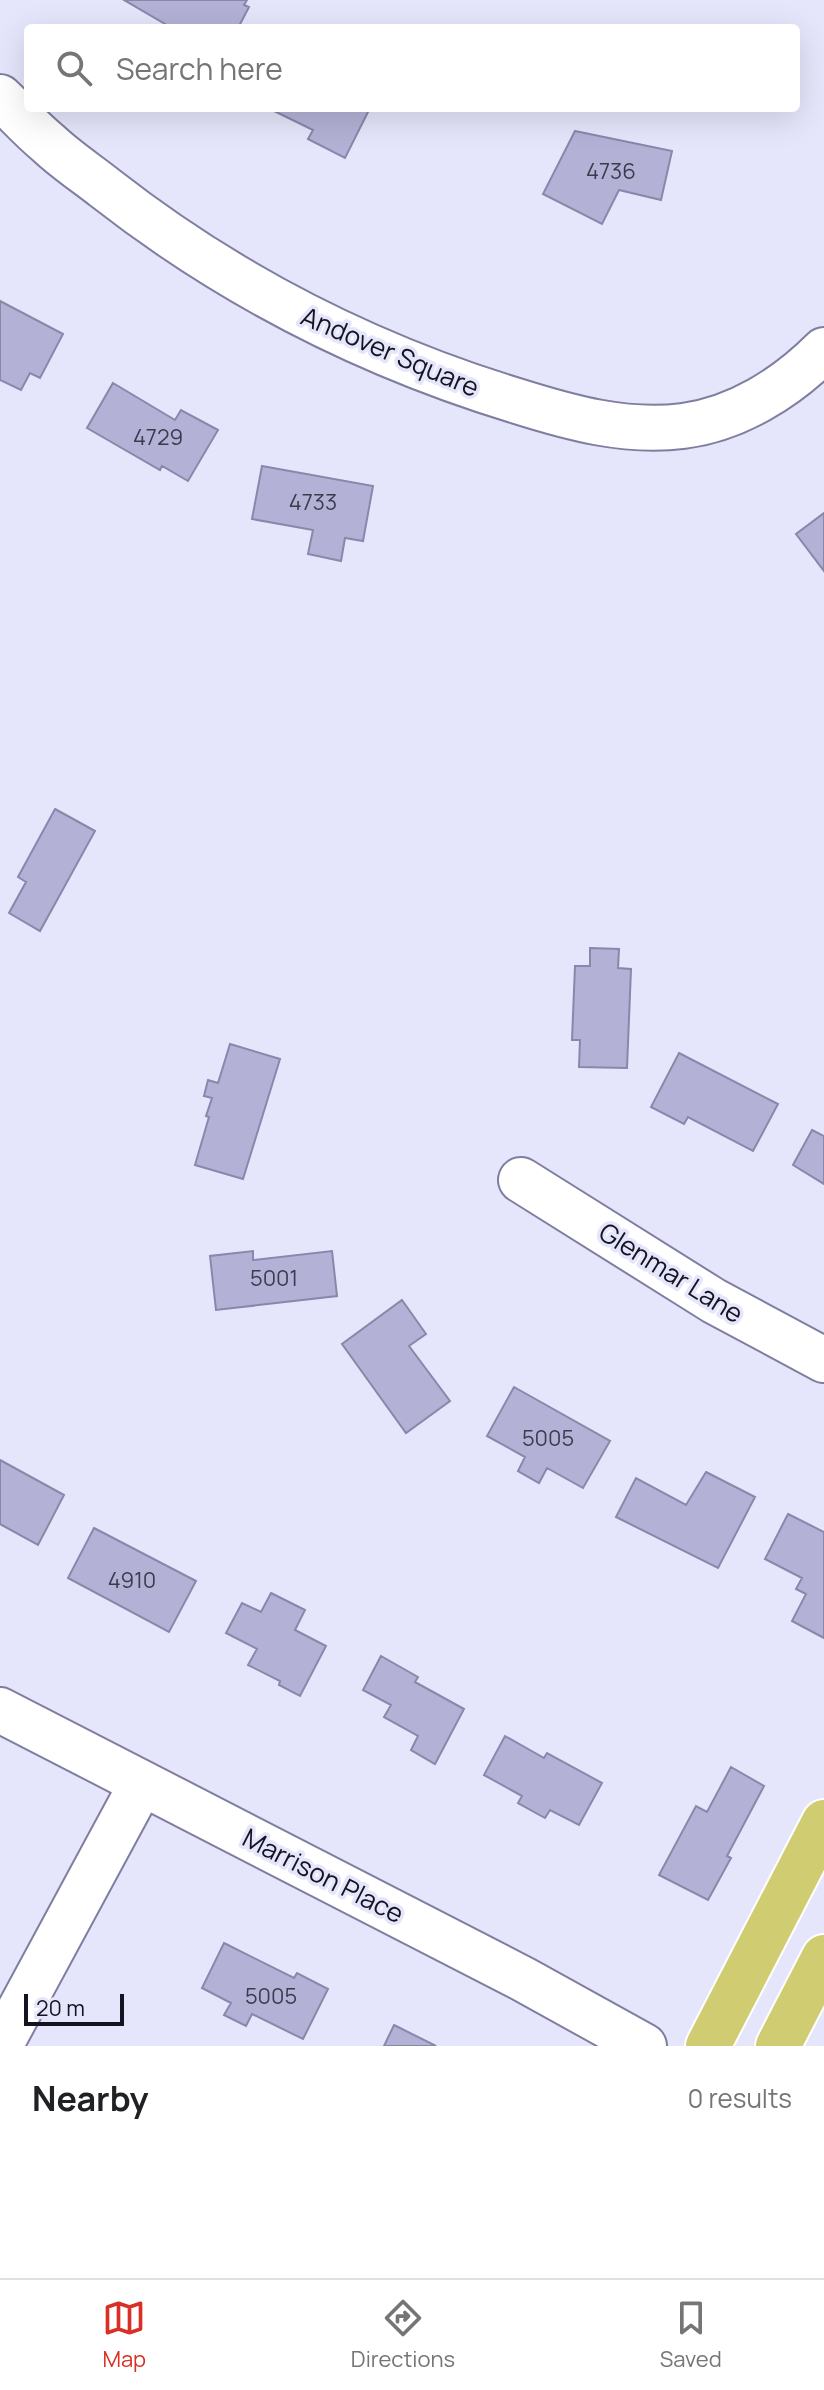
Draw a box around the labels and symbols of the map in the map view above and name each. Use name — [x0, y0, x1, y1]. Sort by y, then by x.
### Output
house number: 4736 — [586, 156, 636, 186]
street label: Andover Square — [296, 297, 485, 405]
house number: 4729 — [133, 422, 183, 452]
house number: 4733 — [289, 487, 337, 517]
street label: Glenmar Lane — [592, 1213, 751, 1331]
house number: 5001 — [250, 1263, 298, 1293]
house number: 5005 — [522, 1423, 574, 1453]
house number: 4910 — [108, 1565, 156, 1595]
street label: Marrison Place — [237, 1819, 410, 1931]
house number: 5005 — [245, 1981, 297, 2011]
scale bar — [24, 1990, 124, 2026]

